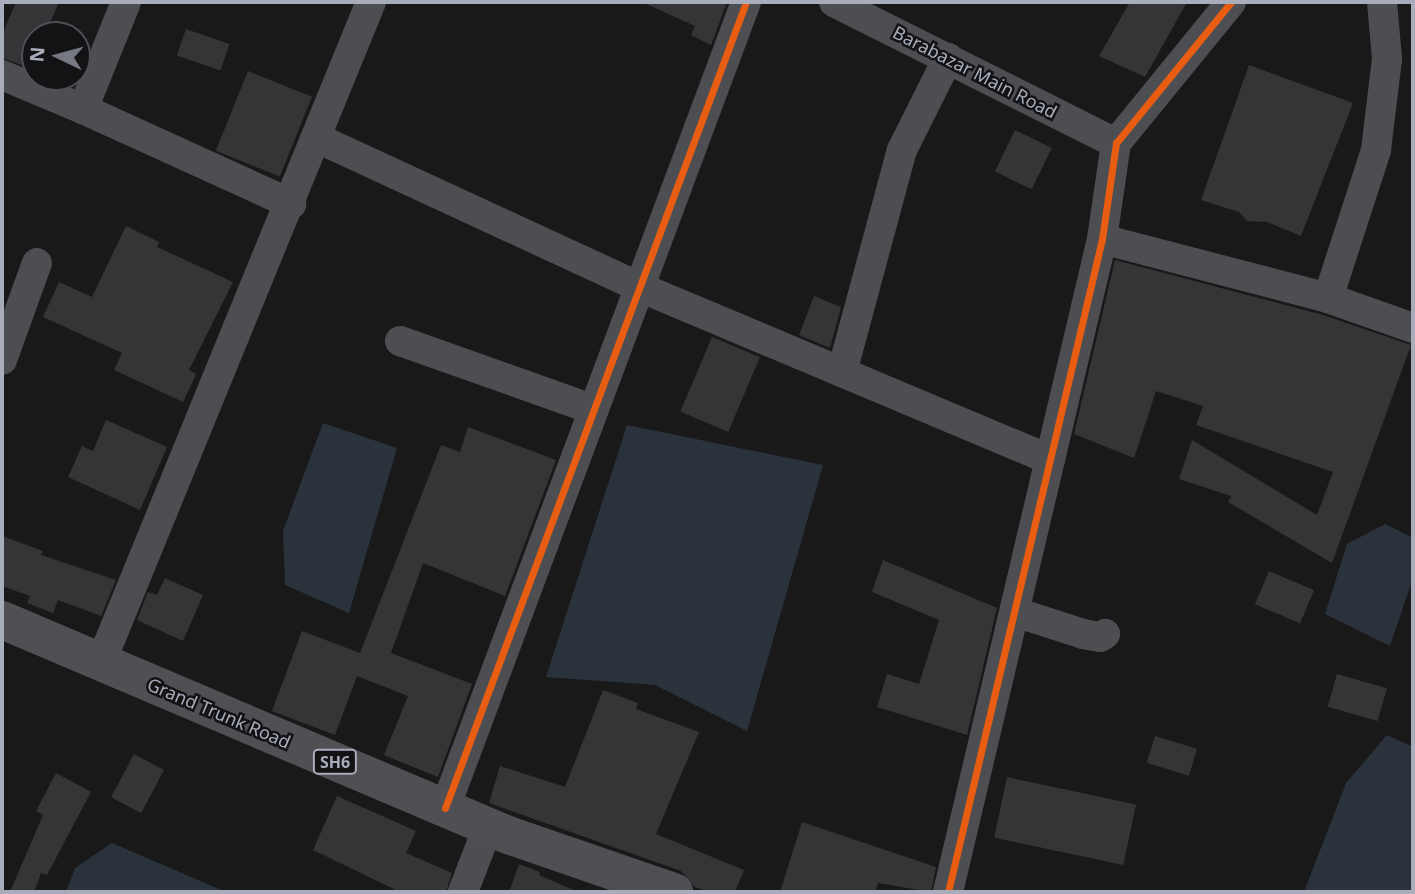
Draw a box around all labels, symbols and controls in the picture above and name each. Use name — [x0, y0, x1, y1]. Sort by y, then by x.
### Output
north arrow — [21, 21, 91, 91]
street label: Barabazar Main Road — [889, 21, 1061, 123]
text: N — [23, 46, 51, 63]
street label: Grand Trunk Road — [144, 673, 294, 753]
road number: SH6 — [312, 750, 358, 775]

